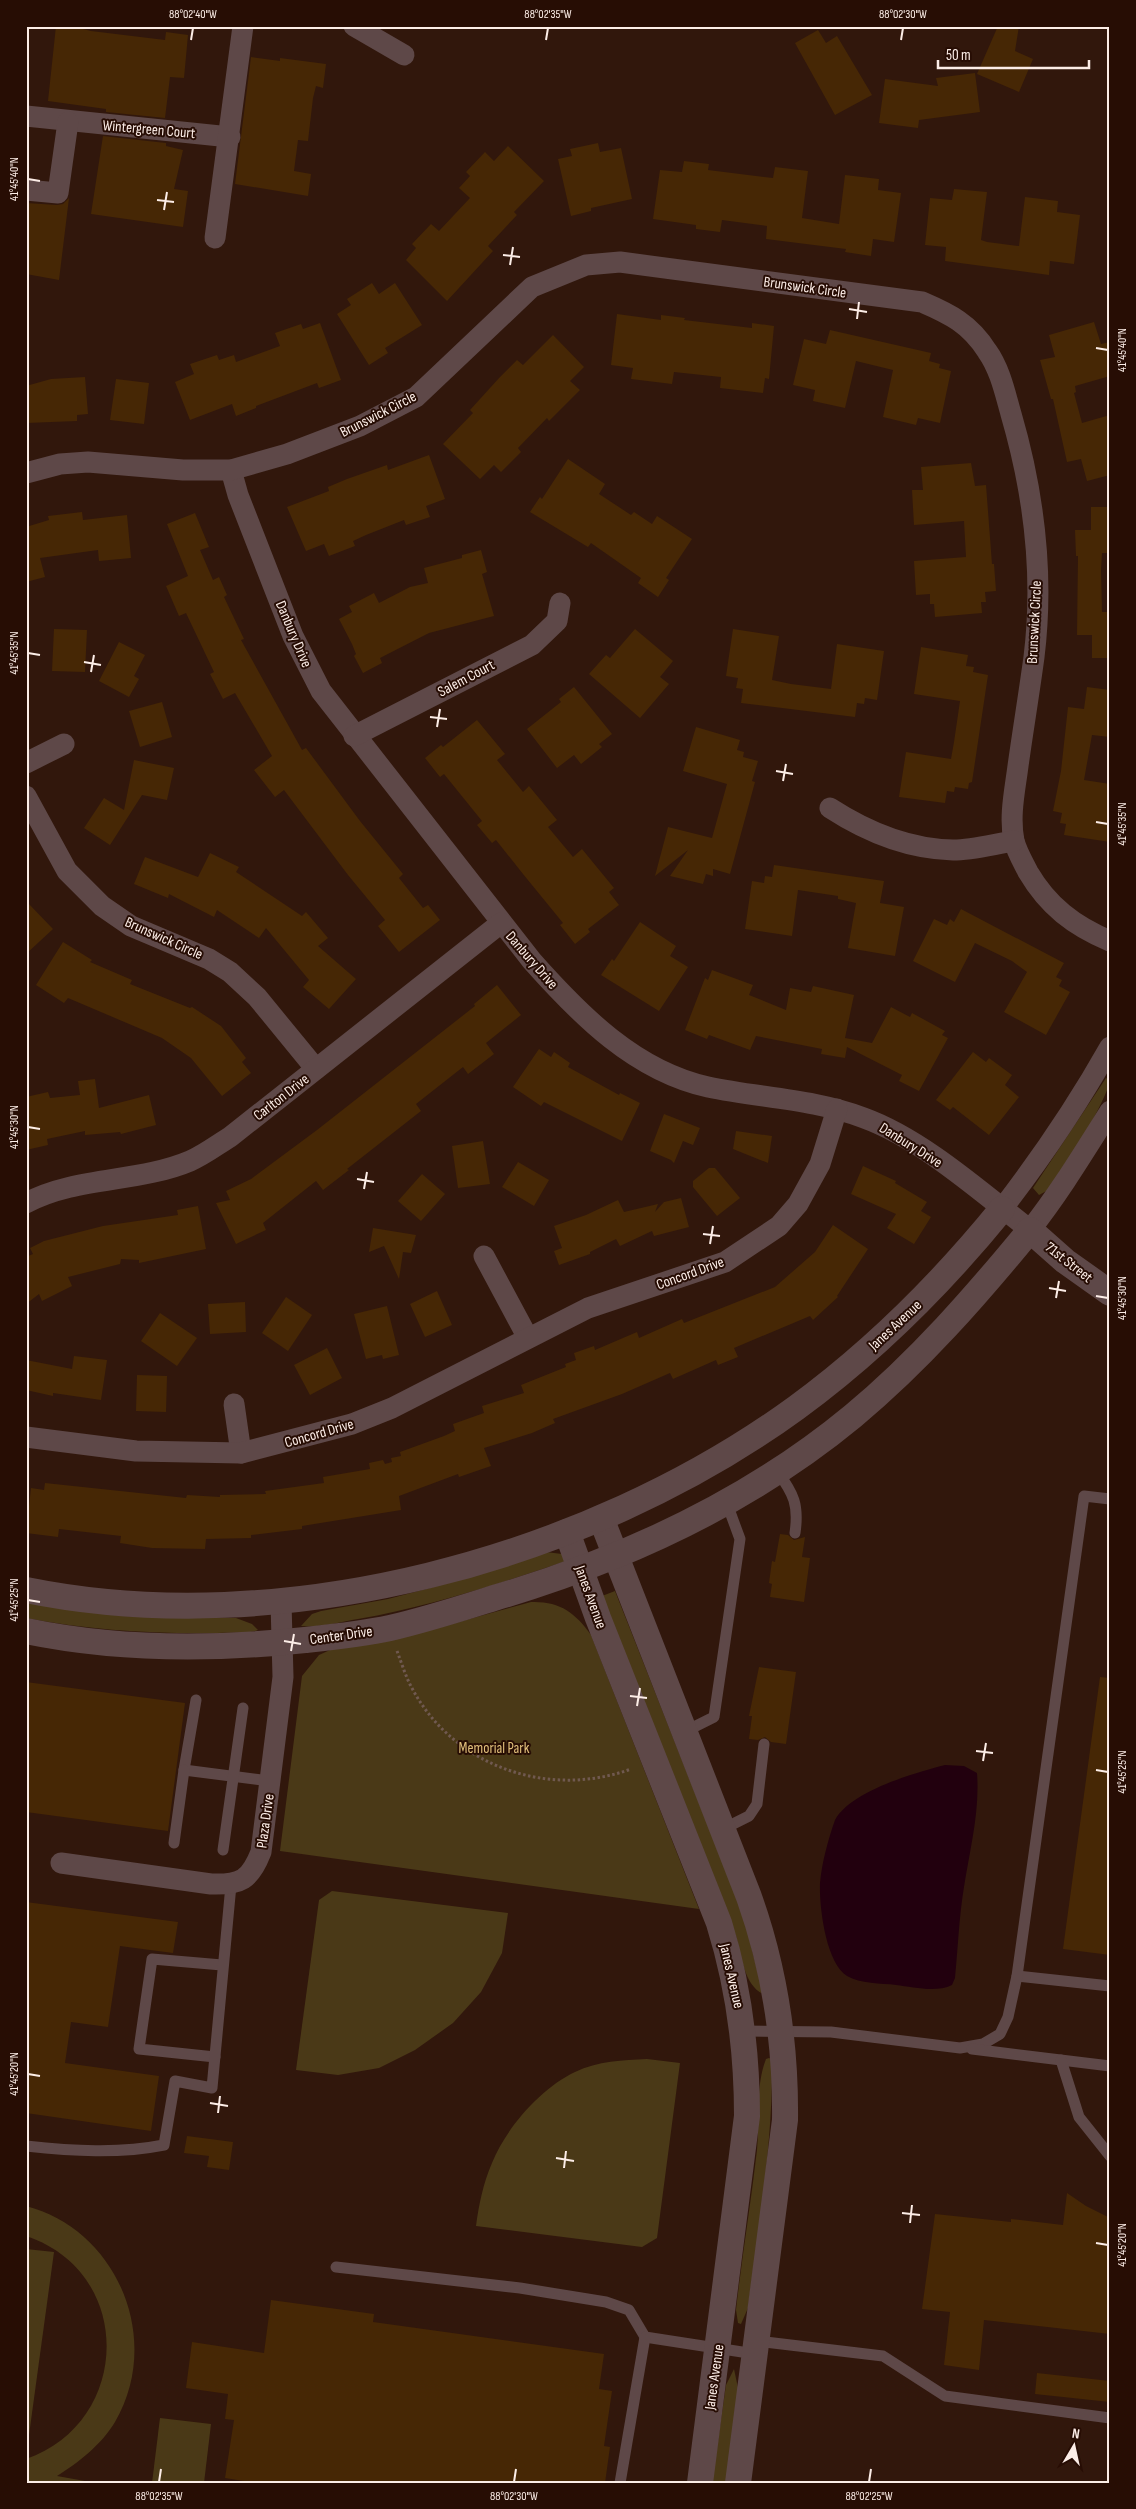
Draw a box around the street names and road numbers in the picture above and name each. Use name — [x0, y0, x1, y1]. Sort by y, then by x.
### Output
street label: Wintergreen Court — [102, 116, 197, 143]
street label: Brunswick Circle — [762, 272, 848, 303]
street label: Brunswick Circle — [337, 387, 420, 442]
street label: Brunswick Circle — [1023, 580, 1046, 664]
street label: Danbury Drive — [271, 598, 316, 670]
street label: Salem Court — [435, 655, 498, 701]
street label: Brunswick Circle — [122, 913, 206, 964]
street label: Danbury Drive — [501, 927, 562, 993]
street label: Carlton Drive — [250, 1070, 313, 1125]
street label: Danbury Drive — [876, 1119, 946, 1172]
street label: 71st Street — [1041, 1238, 1097, 1287]
street label: Concord Drive — [654, 1252, 727, 1295]
street label: Janes Avenue — [864, 1296, 926, 1355]
street label: Concord Drive — [282, 1415, 356, 1452]
street label: Janes Avenue — [570, 1562, 611, 1631]
street label: Center Drive — [309, 1622, 374, 1649]
street label: Plaza Drive — [252, 1793, 279, 1849]
street label: Janes Avenue — [715, 1941, 748, 2010]
street label: Janes Avenue — [700, 2343, 728, 2412]

